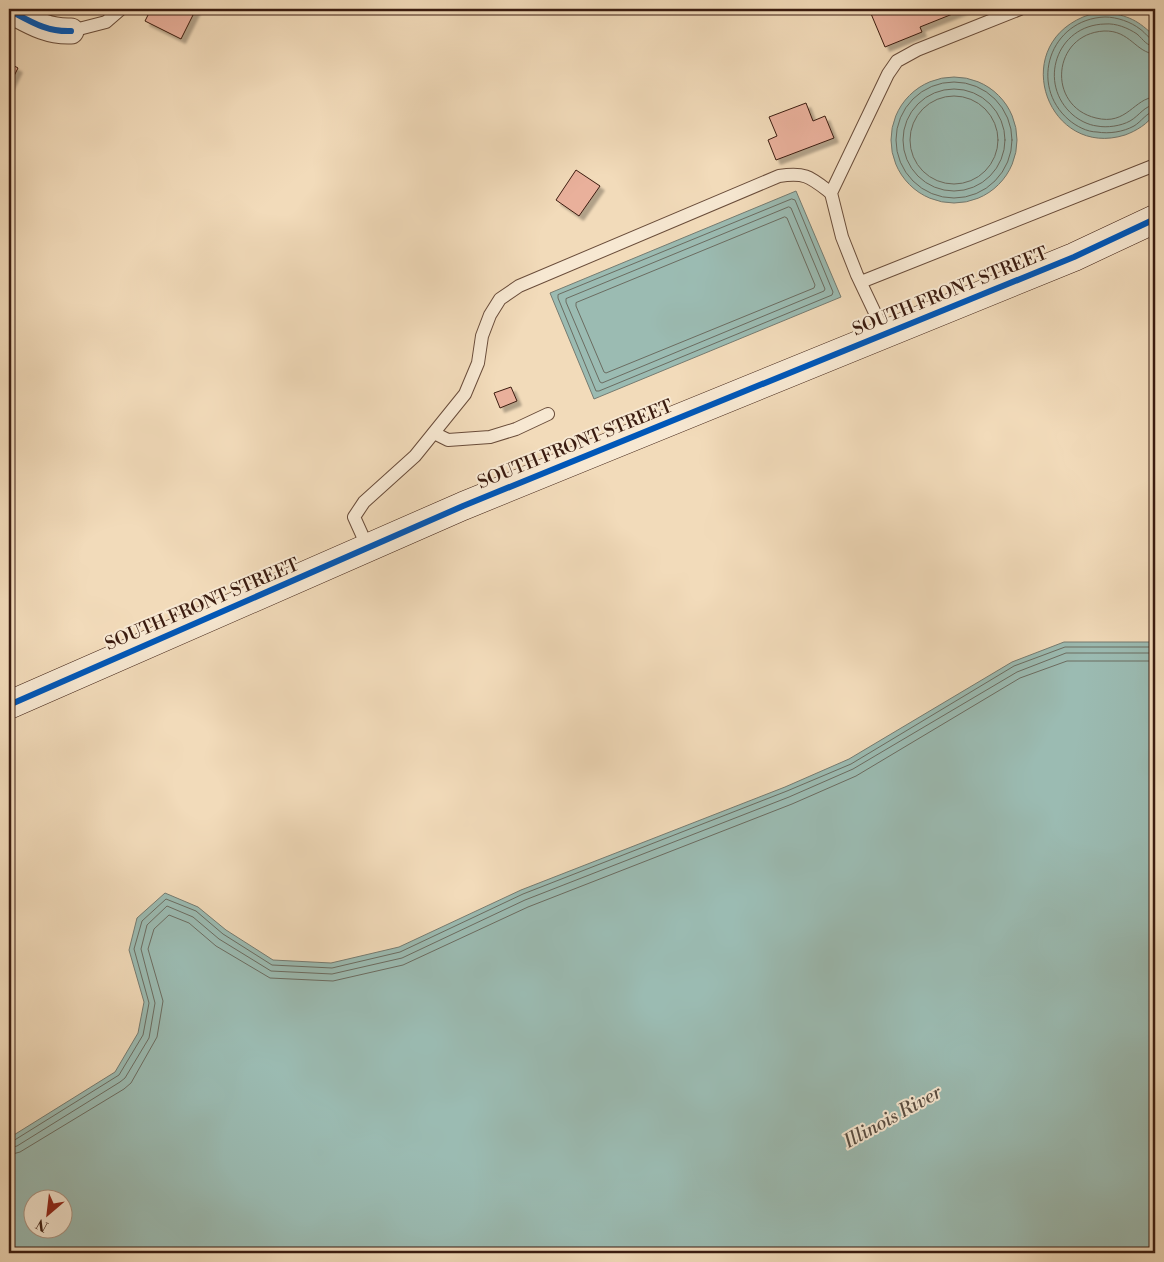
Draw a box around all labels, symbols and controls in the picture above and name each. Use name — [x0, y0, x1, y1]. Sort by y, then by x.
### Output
street label: SOUTH FRONT STREET — [849, 242, 1052, 341]
street label: SOUTH FRONT STREET — [474, 395, 677, 494]
street label: SOUTH FRONT STREET — [102, 553, 303, 656]
water label: Illinois River — [838, 1080, 946, 1154]
north arrow — [22, 1190, 72, 1240]
text: N — [33, 1214, 51, 1235]

